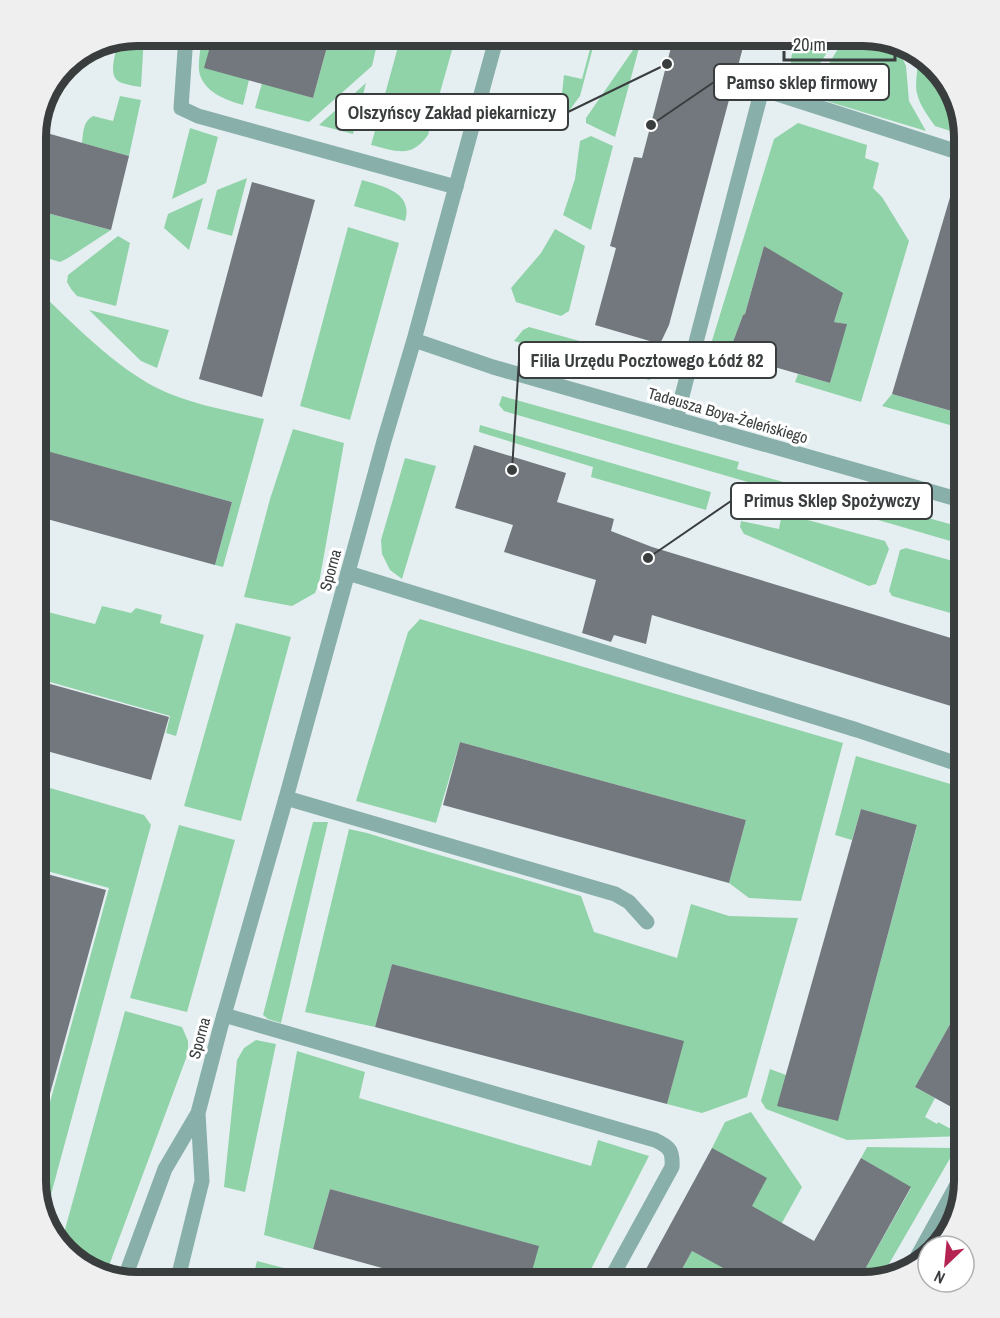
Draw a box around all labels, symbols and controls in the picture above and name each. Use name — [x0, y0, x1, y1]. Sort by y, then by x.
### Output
scale bar — [784, 24, 895, 62]
text: 20 m — [793, 32, 826, 57]
callout: Pamso sklep firmowy — [714, 64, 889, 100]
text: Pamso sklep firmowy — [727, 70, 878, 95]
callout: Olszyńscy Zakład piekarniczy — [336, 94, 568, 130]
text: Olszyńscy Zakład piekarniczy — [348, 100, 557, 125]
callout: Filia Urzędu Pocztowego Łódź 82 — [519, 342, 776, 378]
text: Filia Urzędu Pocztowego Łódź 82 — [531, 348, 763, 373]
street label: Tadeusza Boya-Żeleńskiego — [645, 382, 811, 448]
callout: Primus Sklep Spożywczy — [731, 483, 932, 519]
text: Primus Sklep Spożywczy — [744, 488, 921, 513]
street label: Sporna — [314, 546, 346, 593]
street label: Sporna — [183, 1014, 215, 1061]
north arrow — [916, 1234, 976, 1294]
text: N — [930, 1266, 949, 1289]

